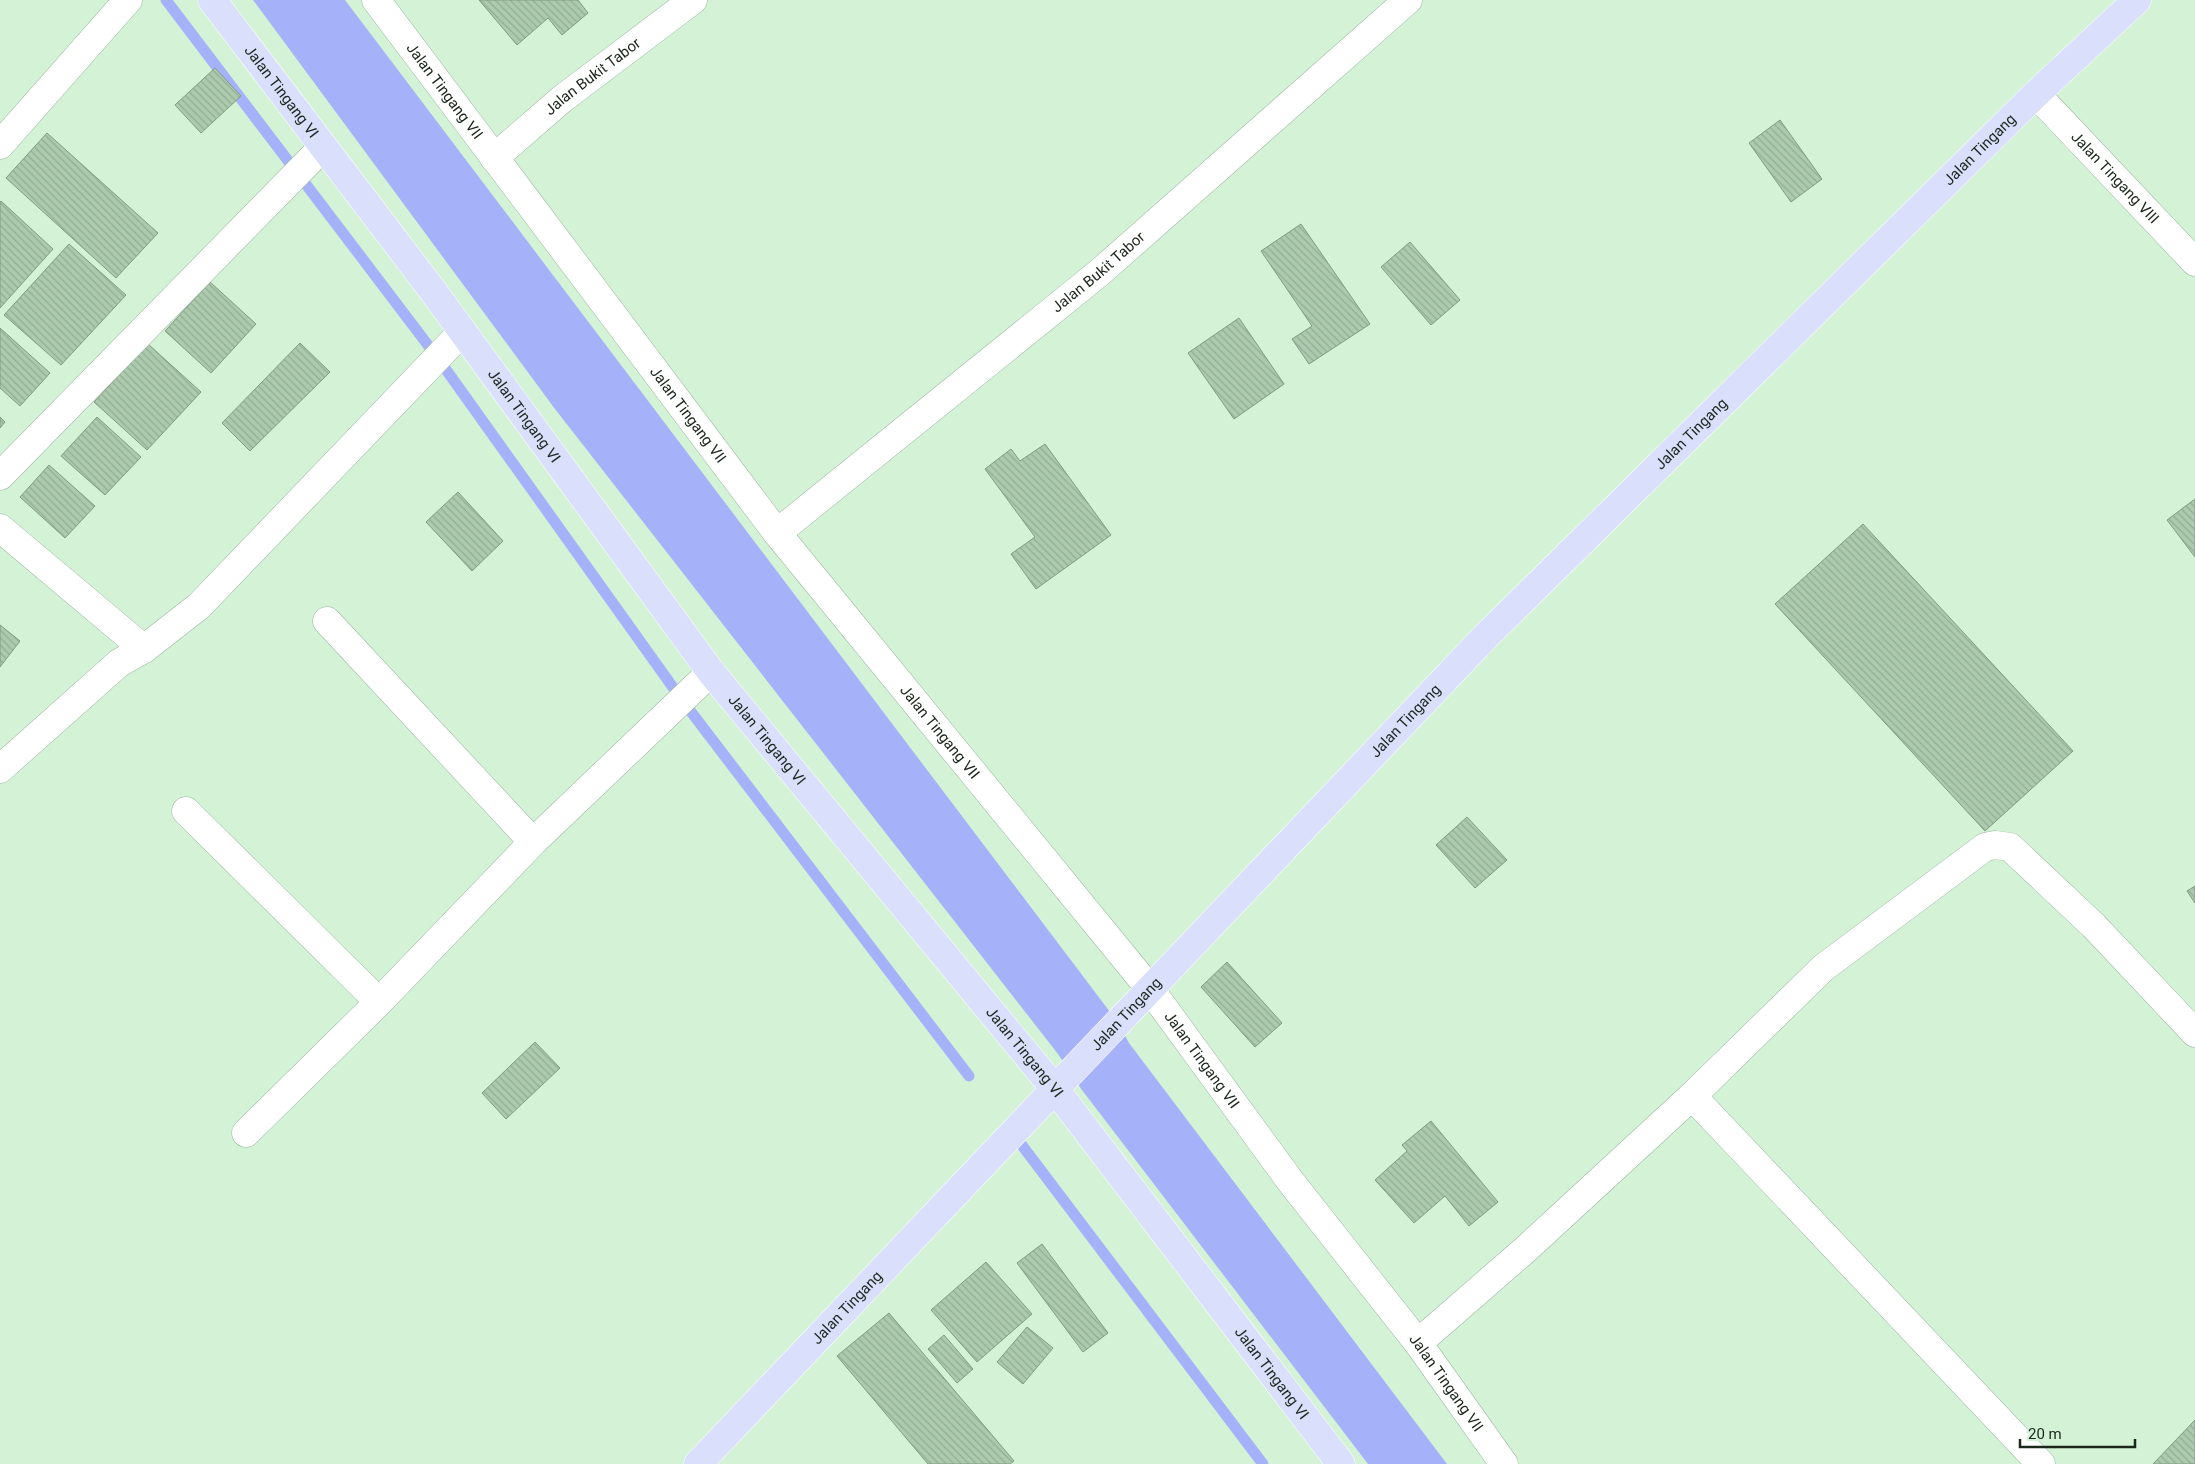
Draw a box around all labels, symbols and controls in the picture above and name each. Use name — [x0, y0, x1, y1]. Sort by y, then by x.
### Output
street label: Jalan Bukit Tabor — [541, 34, 644, 119]
street label: Jalan Tingang VII — [403, 39, 487, 143]
street label: Jalan Tingang VI — [241, 42, 322, 141]
street label: Jalan Tingang — [1940, 110, 2019, 189]
street label: Jalan Tingang VIII — [2067, 128, 2163, 227]
street label: Jalan Bukit Tabor — [1048, 228, 1149, 316]
street label: Jalan Tingang VII — [646, 363, 730, 466]
street label: Jalan Tingang VI — [484, 365, 564, 466]
street label: Jalan Tingang — [1651, 394, 1731, 473]
street label: Jalan Tingang — [1366, 680, 1444, 761]
street label: Jalan Tingang VII — [896, 681, 983, 782]
street label: Jalan Tingang VI — [725, 691, 809, 789]
street label: Jalan Tingang — [1087, 974, 1165, 1055]
street label: Jalan Tingang VI — [982, 1003, 1067, 1101]
street label: Jalan Tingang VII — [1160, 1008, 1243, 1112]
street label: Jalan Tingang — [808, 1267, 886, 1348]
street label: Jalan Tingang VI — [1231, 1323, 1313, 1423]
street label: Jalan Tingang VII — [1405, 1330, 1487, 1435]
scale bar — [2020, 1416, 2135, 1448]
text: 20 m — [2028, 1425, 2062, 1443]

